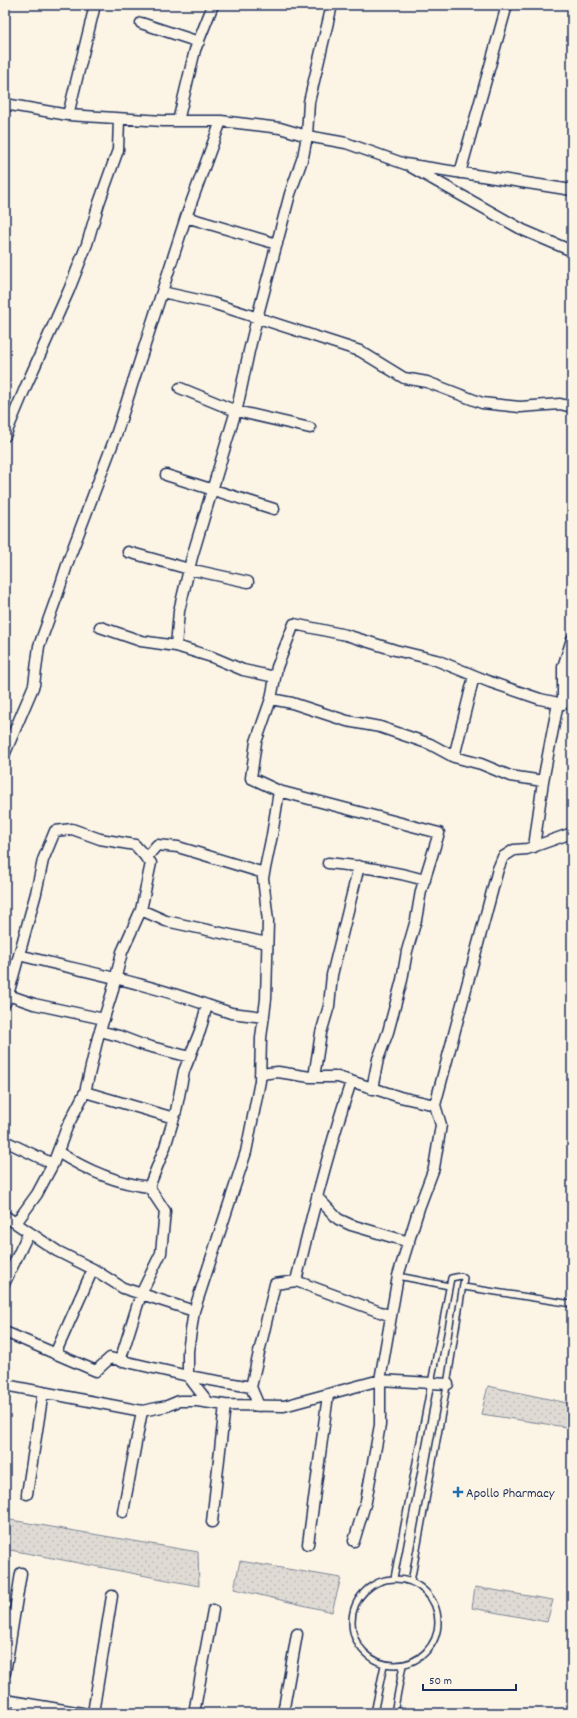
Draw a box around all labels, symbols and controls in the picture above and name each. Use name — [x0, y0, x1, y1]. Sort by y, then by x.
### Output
place label: Apollo Pharmacy — [466, 1484, 555, 1504]
marker: Apollo Pharmacy — [453, 1487, 463, 1497]
scale bar — [423, 1666, 516, 1692]
text: 50 m — [429, 1673, 452, 1690]

